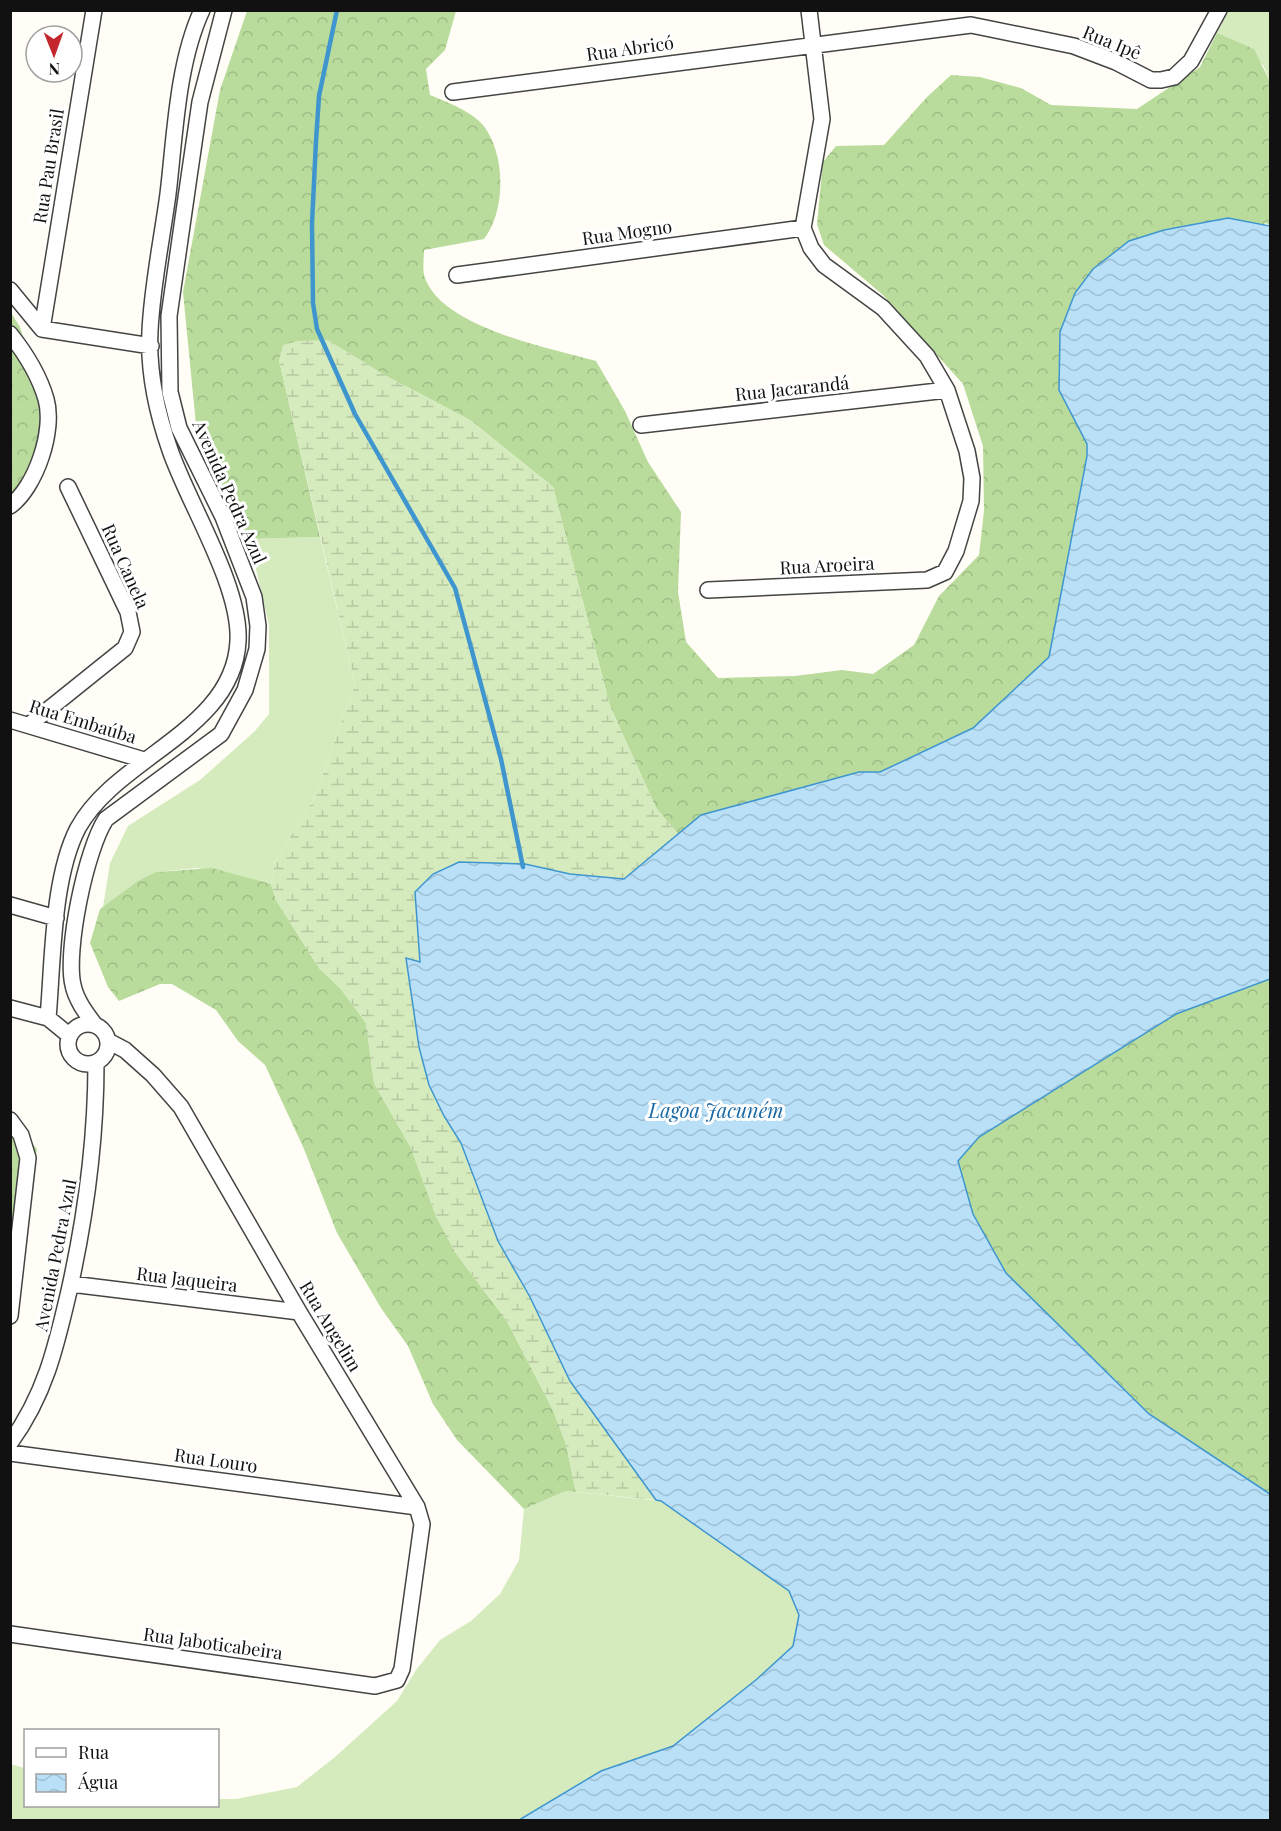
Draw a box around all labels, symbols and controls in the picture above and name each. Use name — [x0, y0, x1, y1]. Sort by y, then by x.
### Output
street label: Rua Ipê — [1079, 19, 1145, 65]
north arrow — [24, 24, 84, 84]
street label: Rua Abricó — [585, 30, 675, 66]
text: N — [48, 59, 60, 80]
street label: Rua Pau Brasil — [27, 107, 69, 225]
street label: Rua Mogno — [580, 214, 674, 250]
street label: Rua Jacarandá — [734, 370, 850, 406]
street label: Avenida Pedra Azul — [187, 415, 272, 568]
street label: Rua Canela — [97, 520, 155, 612]
street label: Rua Aroeira — [779, 551, 875, 579]
street label: Rua Embaúba — [26, 693, 140, 749]
water label: Lagoa Jacuném — [648, 1096, 783, 1123]
street label: Avenida Pedra Azul — [28, 1177, 82, 1334]
street label: Rua Jaqueira — [135, 1261, 239, 1297]
street label: Rua Angelim — [295, 1276, 367, 1376]
street label: Rua Louro — [173, 1442, 259, 1478]
street label: Rua Jaboticabeira — [142, 1621, 284, 1665]
legend — [24, 1729, 219, 1807]
text: Rua — [78, 1740, 109, 1764]
text: Água — [77, 1770, 118, 1794]

